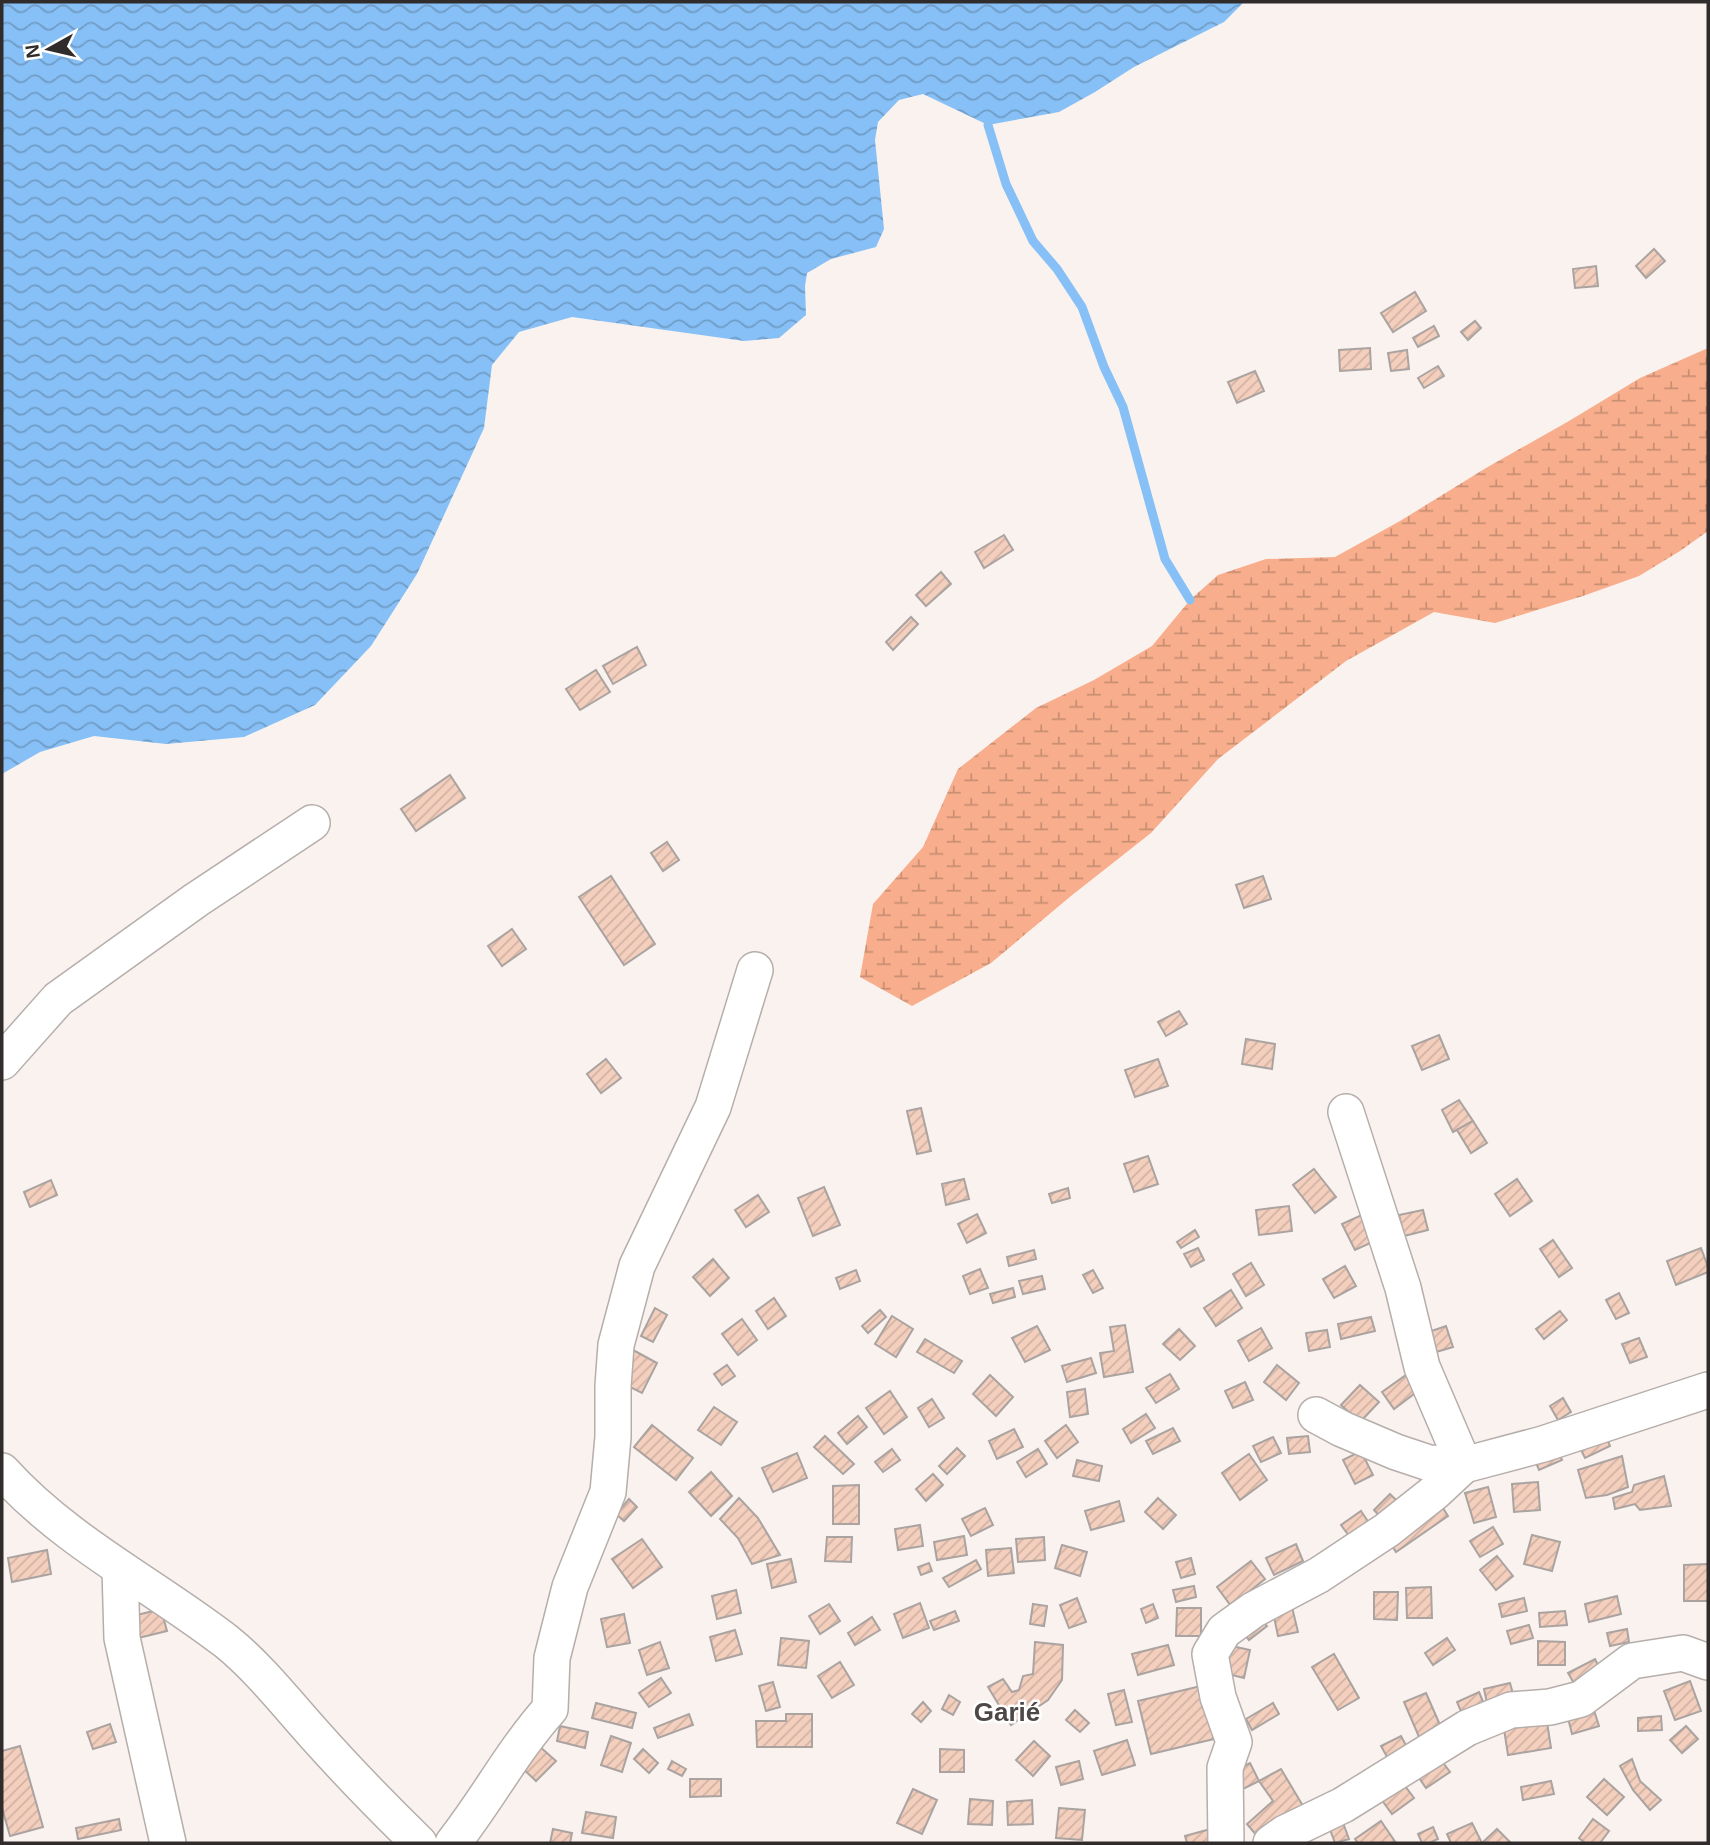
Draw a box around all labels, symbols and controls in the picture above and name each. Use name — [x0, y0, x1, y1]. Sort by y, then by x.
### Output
north arrow — [14, 14, 84, 84]
text: N — [21, 43, 44, 60]
district label: Garié — [974, 1697, 1040, 1727]

